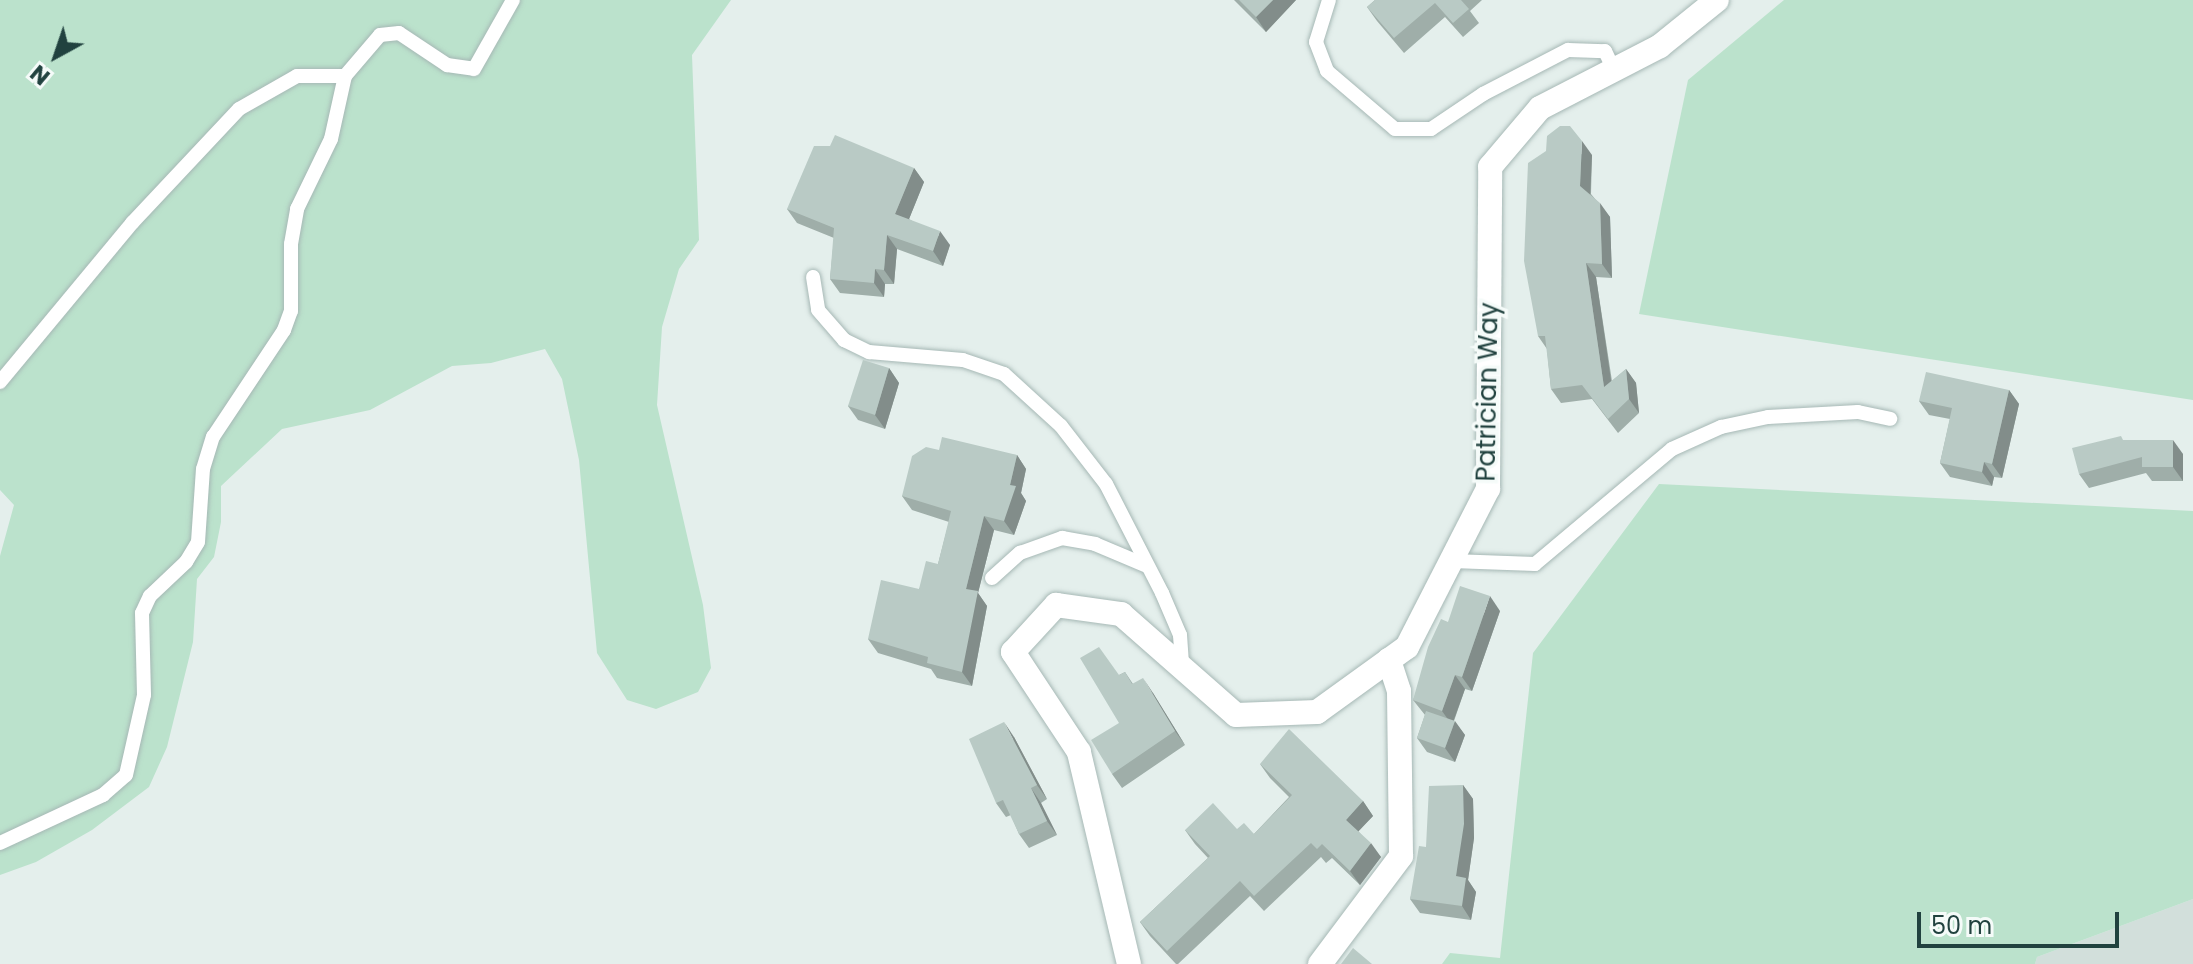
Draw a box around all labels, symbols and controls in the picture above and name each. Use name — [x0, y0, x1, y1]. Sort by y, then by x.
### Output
north arrow — [16, 16, 96, 96]
text: N — [24, 58, 57, 92]
street label: Patrician Way — [1471, 302, 1505, 482]
scale bar — [1921, 896, 2123, 946]
text: 50 m — [1931, 909, 1992, 942]

